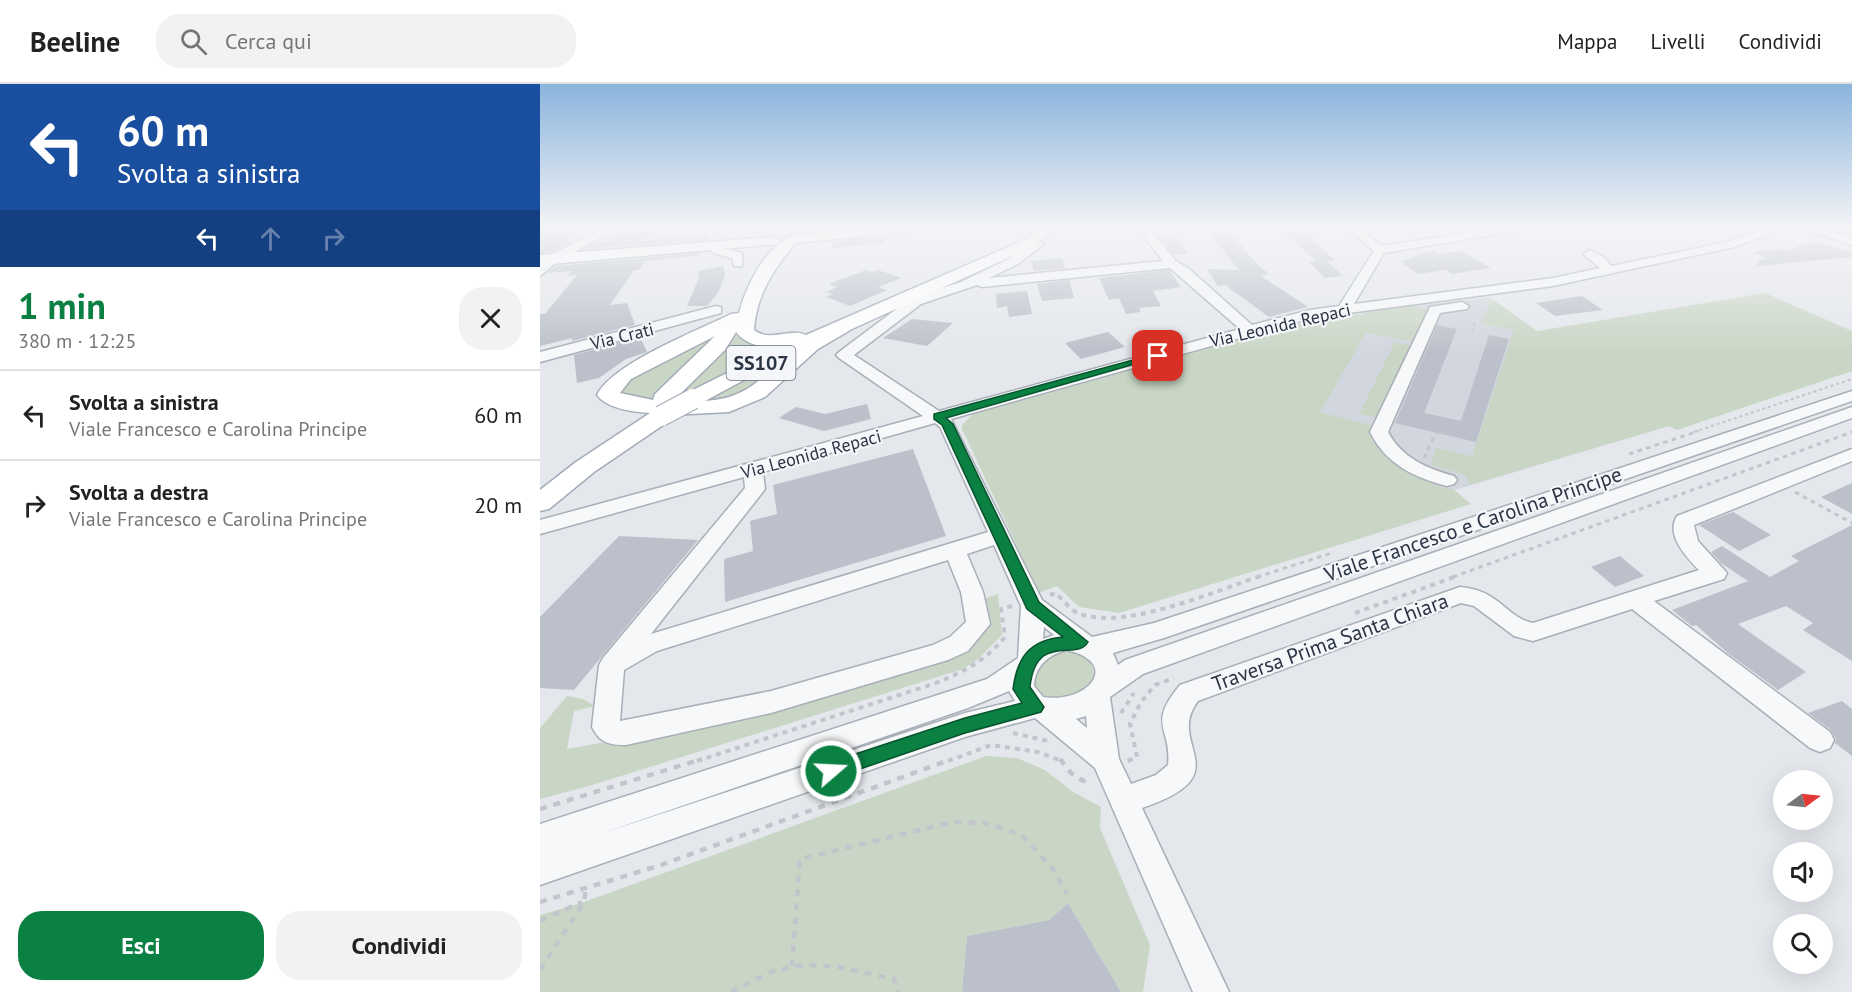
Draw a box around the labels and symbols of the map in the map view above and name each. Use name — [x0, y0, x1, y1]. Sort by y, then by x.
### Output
street label: Via Leonida Repaci — [1206, 298, 1353, 353]
street label: Via Crati — [587, 317, 656, 355]
pin — [1132, 330, 1183, 381]
road number: SS107 — [726, 346, 796, 380]
street label: Via Leonida Repaci — [737, 424, 884, 484]
street label: Viale Francesco e Carolina Principe — [1320, 460, 1625, 588]
street label: Traversa Prima Santa Chiara — [1208, 587, 1452, 697]
position arrow — [799, 739, 863, 803]
north arrow — [1773, 770, 1833, 830]

